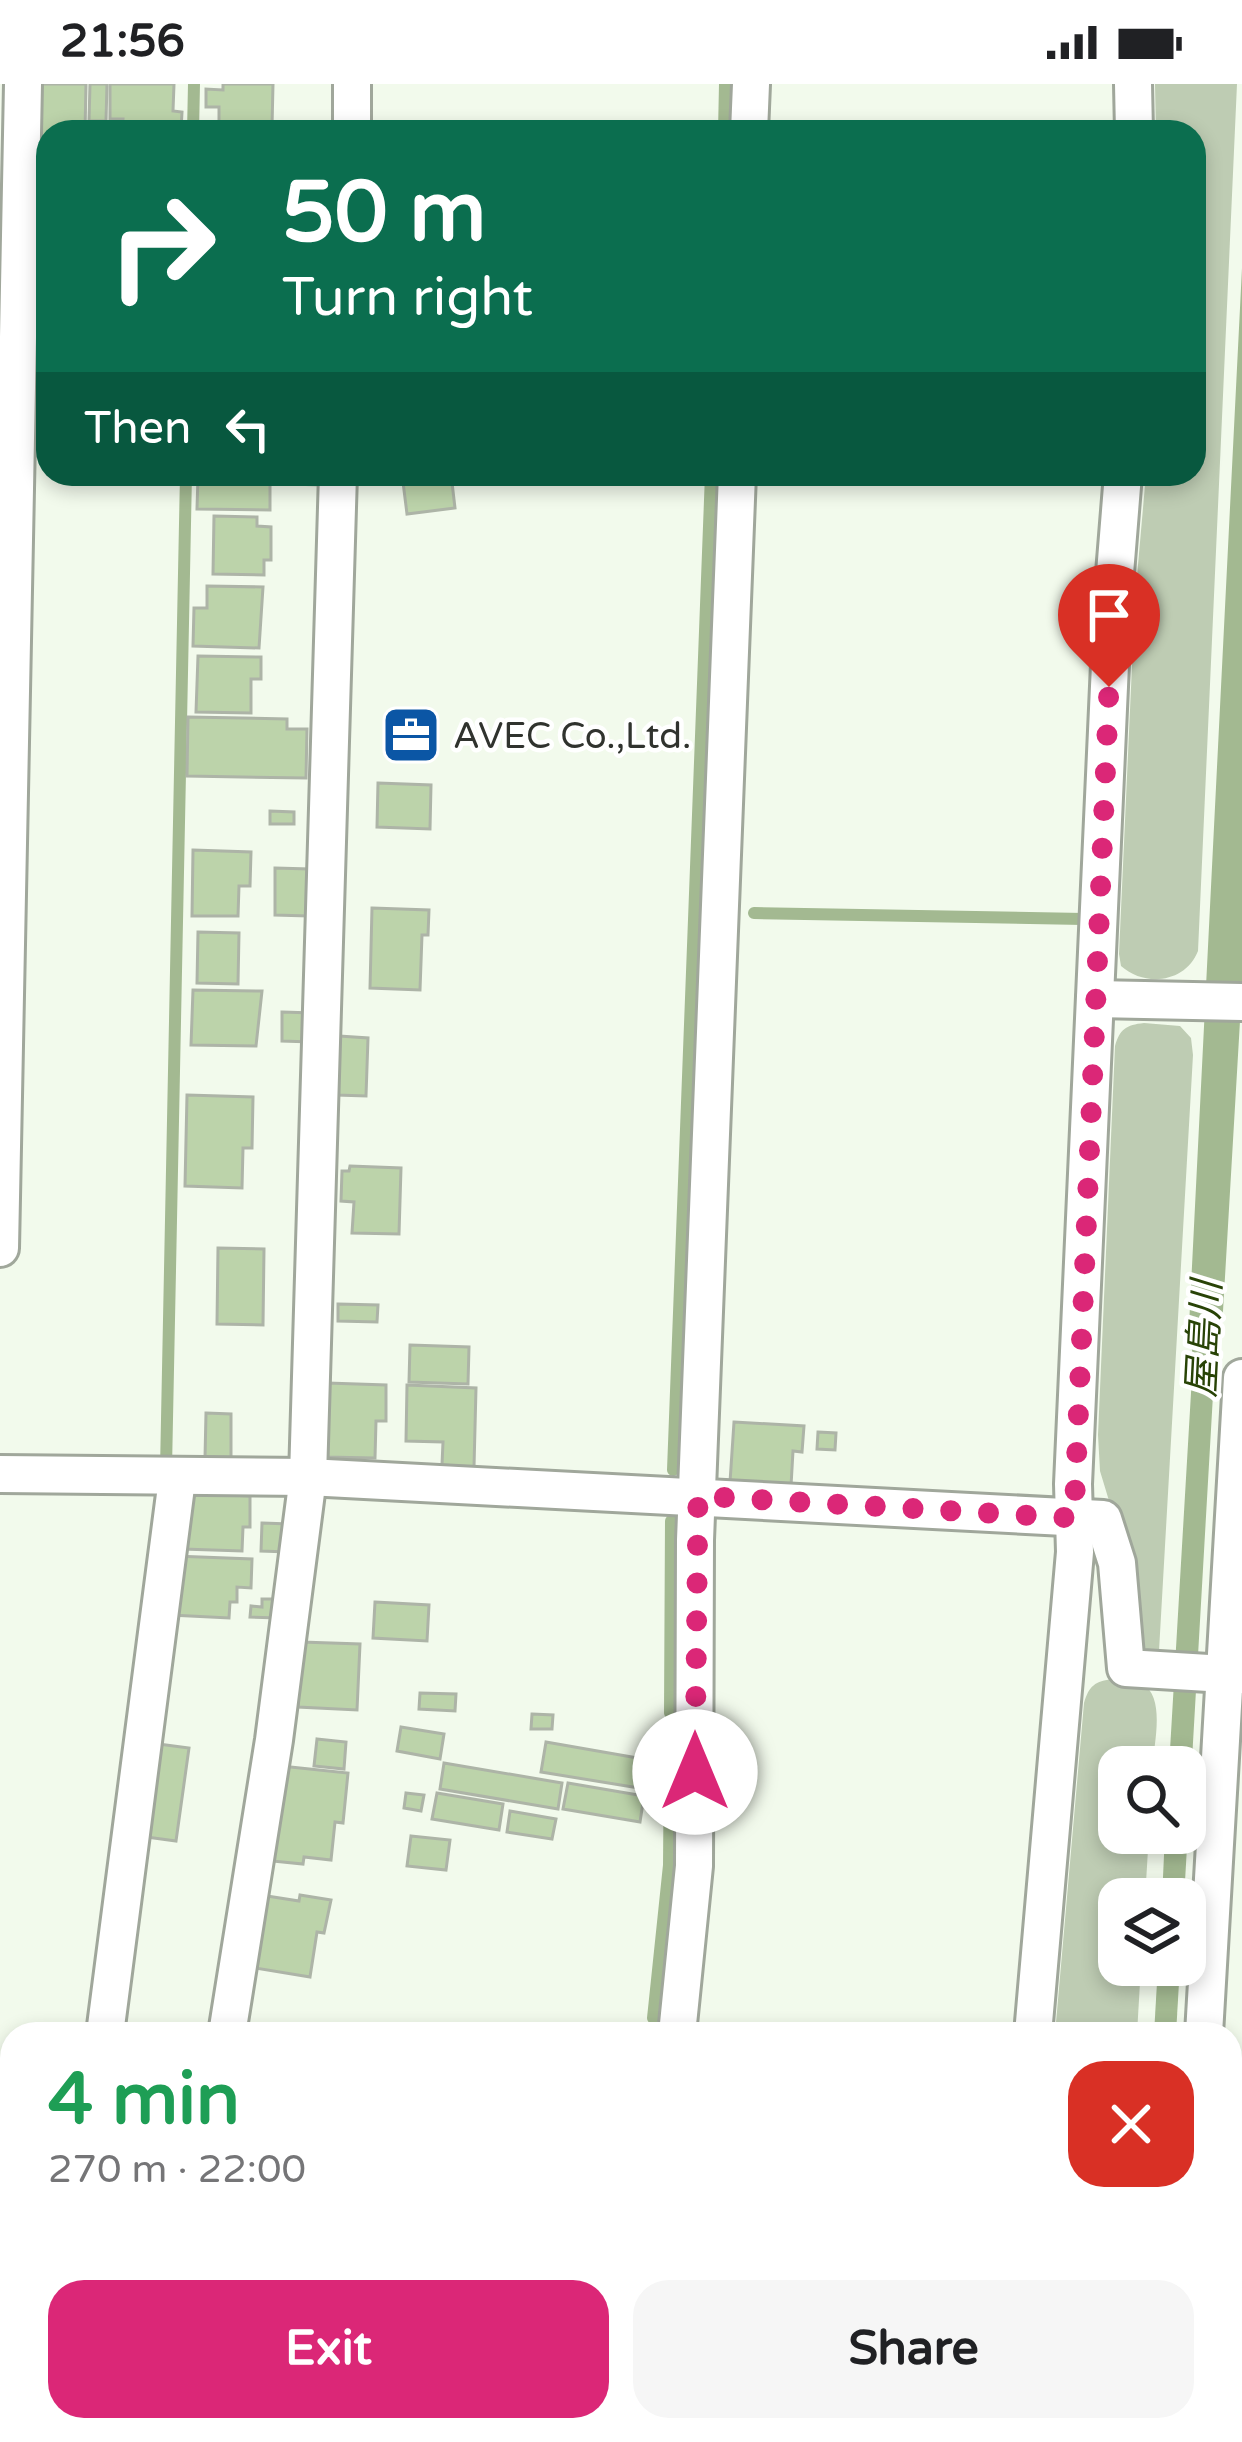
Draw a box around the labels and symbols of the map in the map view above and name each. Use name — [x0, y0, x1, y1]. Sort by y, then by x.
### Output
pin — [1058, 564, 1160, 687]
office icon: AVEC Co.,Ltd. — [380, 704, 442, 766]
place label: AVEC Co.,Ltd. — [453, 715, 691, 758]
water label: 屋島川 — [1178, 1275, 1231, 1399]
position arrow — [632, 1709, 758, 1835]

